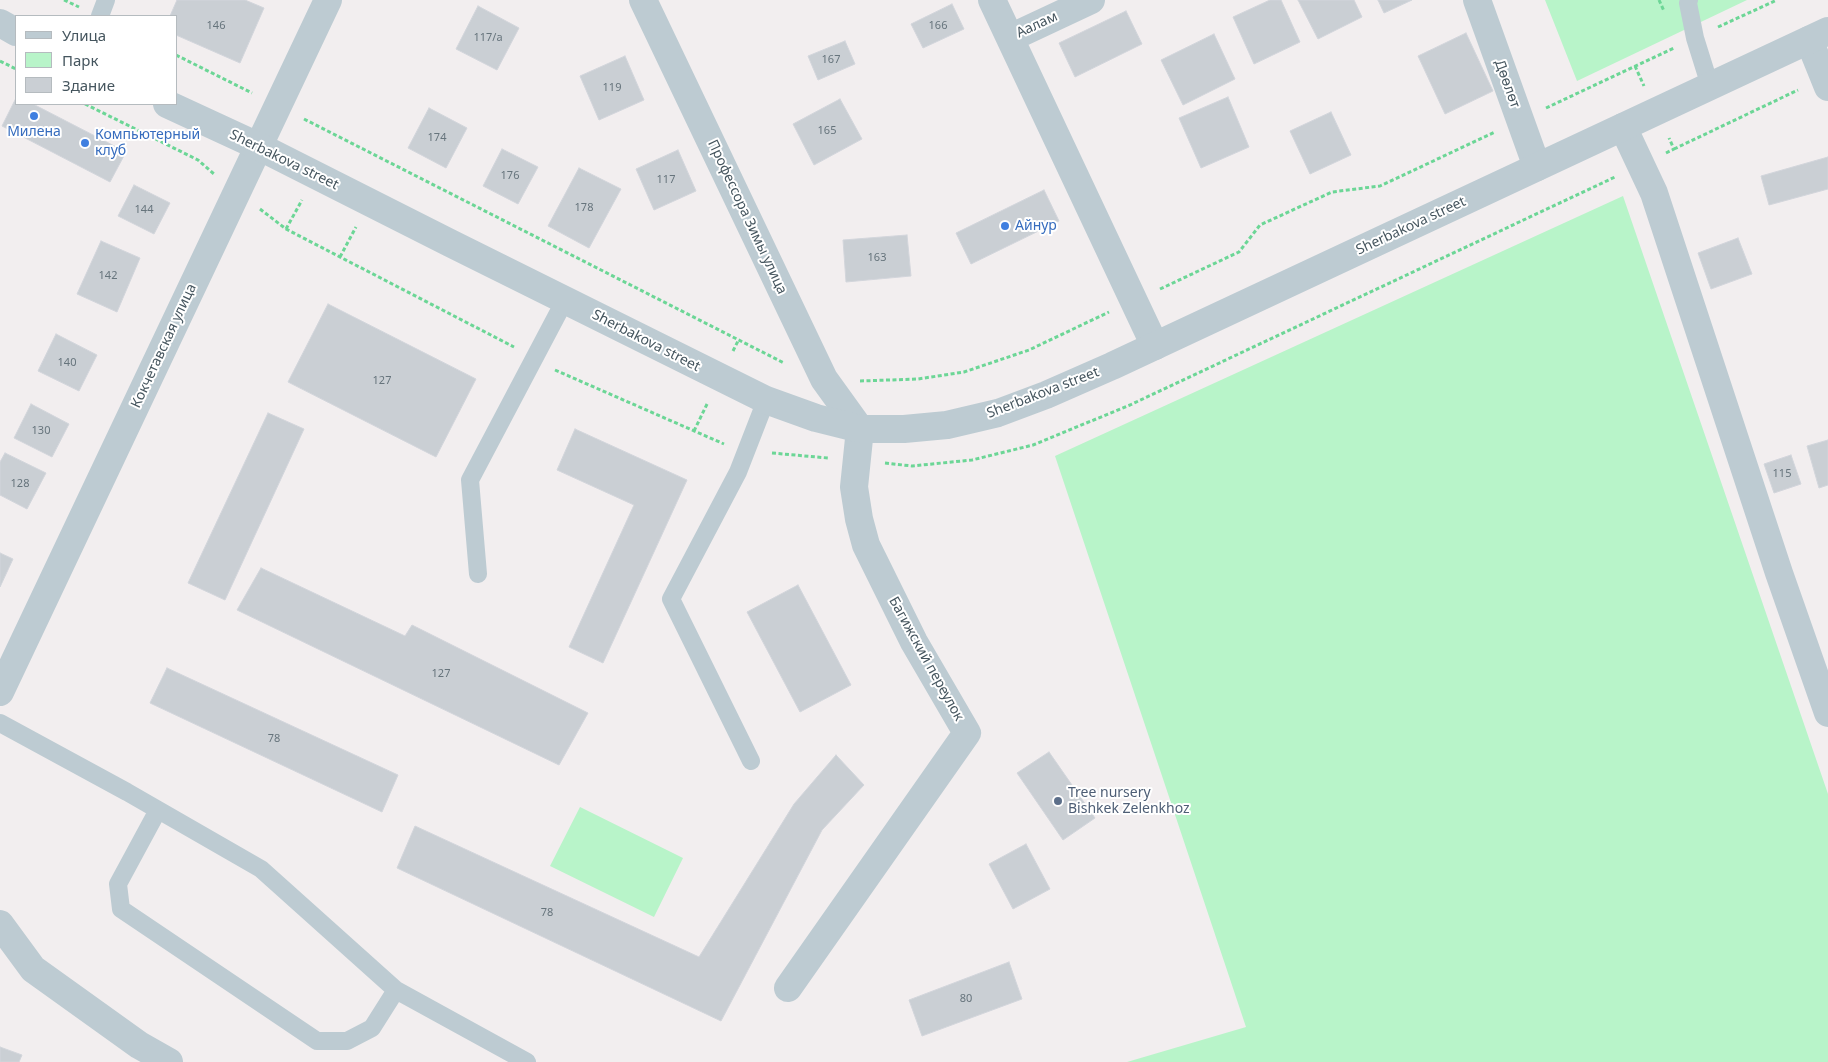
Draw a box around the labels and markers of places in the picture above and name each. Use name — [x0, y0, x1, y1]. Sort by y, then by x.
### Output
marker: Милена — [28, 110, 40, 122]
place label: Милена — [7, 124, 61, 140]
place label: Компьютерный клуб — [95, 127, 200, 160]
marker: Компьютерный клуб — [79, 137, 91, 149]
place label: Айнур — [1015, 218, 1057, 234]
marker: Айнур — [999, 220, 1011, 232]
place label: Tree nursery Bishkek Zelenkhoz — [1068, 785, 1190, 818]
marker: Tree nursery Bishkek Zelenkhoz — [1052, 795, 1064, 807]

